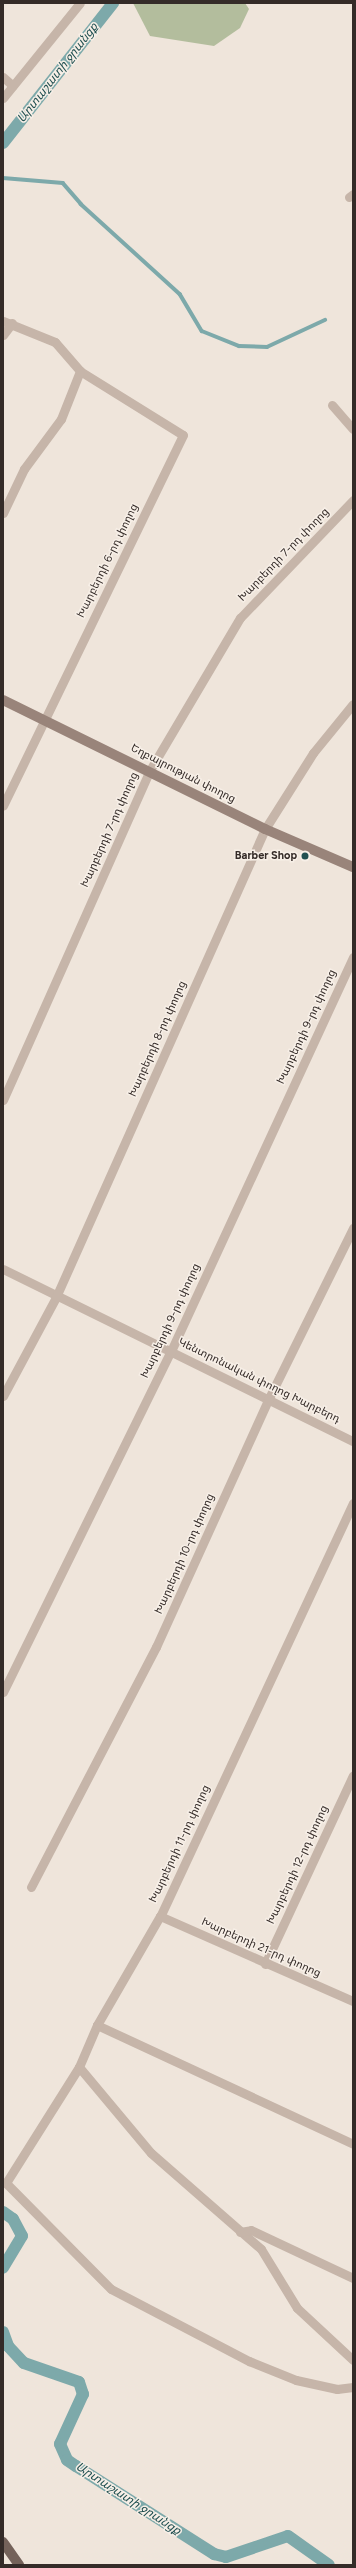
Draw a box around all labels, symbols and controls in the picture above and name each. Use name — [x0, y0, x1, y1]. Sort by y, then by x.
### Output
water label: Արտաշատի ջրանցք — [15, 20, 101, 126]
street label: Խարբերդի 6-րդ փողոց — [75, 502, 141, 620]
street label: Խարբերդի 7-րդ փողոց — [236, 506, 332, 604]
street label: Եղբայրության փողոց — [128, 742, 238, 806]
street label: Խարբերդի 7-րդ փողոց — [79, 770, 141, 890]
place label: Barber Shop — [235, 849, 297, 863]
marker: Barber Shop — [300, 851, 310, 861]
street label: Խարբերդի 9-րդ փողոց — [275, 967, 339, 1087]
street label: Խարբերդի 8-րդ փողոց — [126, 979, 190, 1099]
street label: Խարբերդի 9-րդ փողոց — [139, 1261, 203, 1381]
street label: Կենտրոնական փողոց Խարբերդ — [176, 1336, 342, 1426]
street label: Խարբերդի 10-րդ փողոց — [152, 1492, 218, 1616]
street label: Խարբերդի 11-րդ փողոց — [147, 1783, 213, 1905]
street label: Խարբերդի 12-րդ փողոց — [265, 1803, 331, 1927]
street label: Խարբերդի 21-րդ փողոց — [199, 1916, 323, 1980]
water label: Արտաշատի ջրանցք — [73, 2460, 183, 2538]

